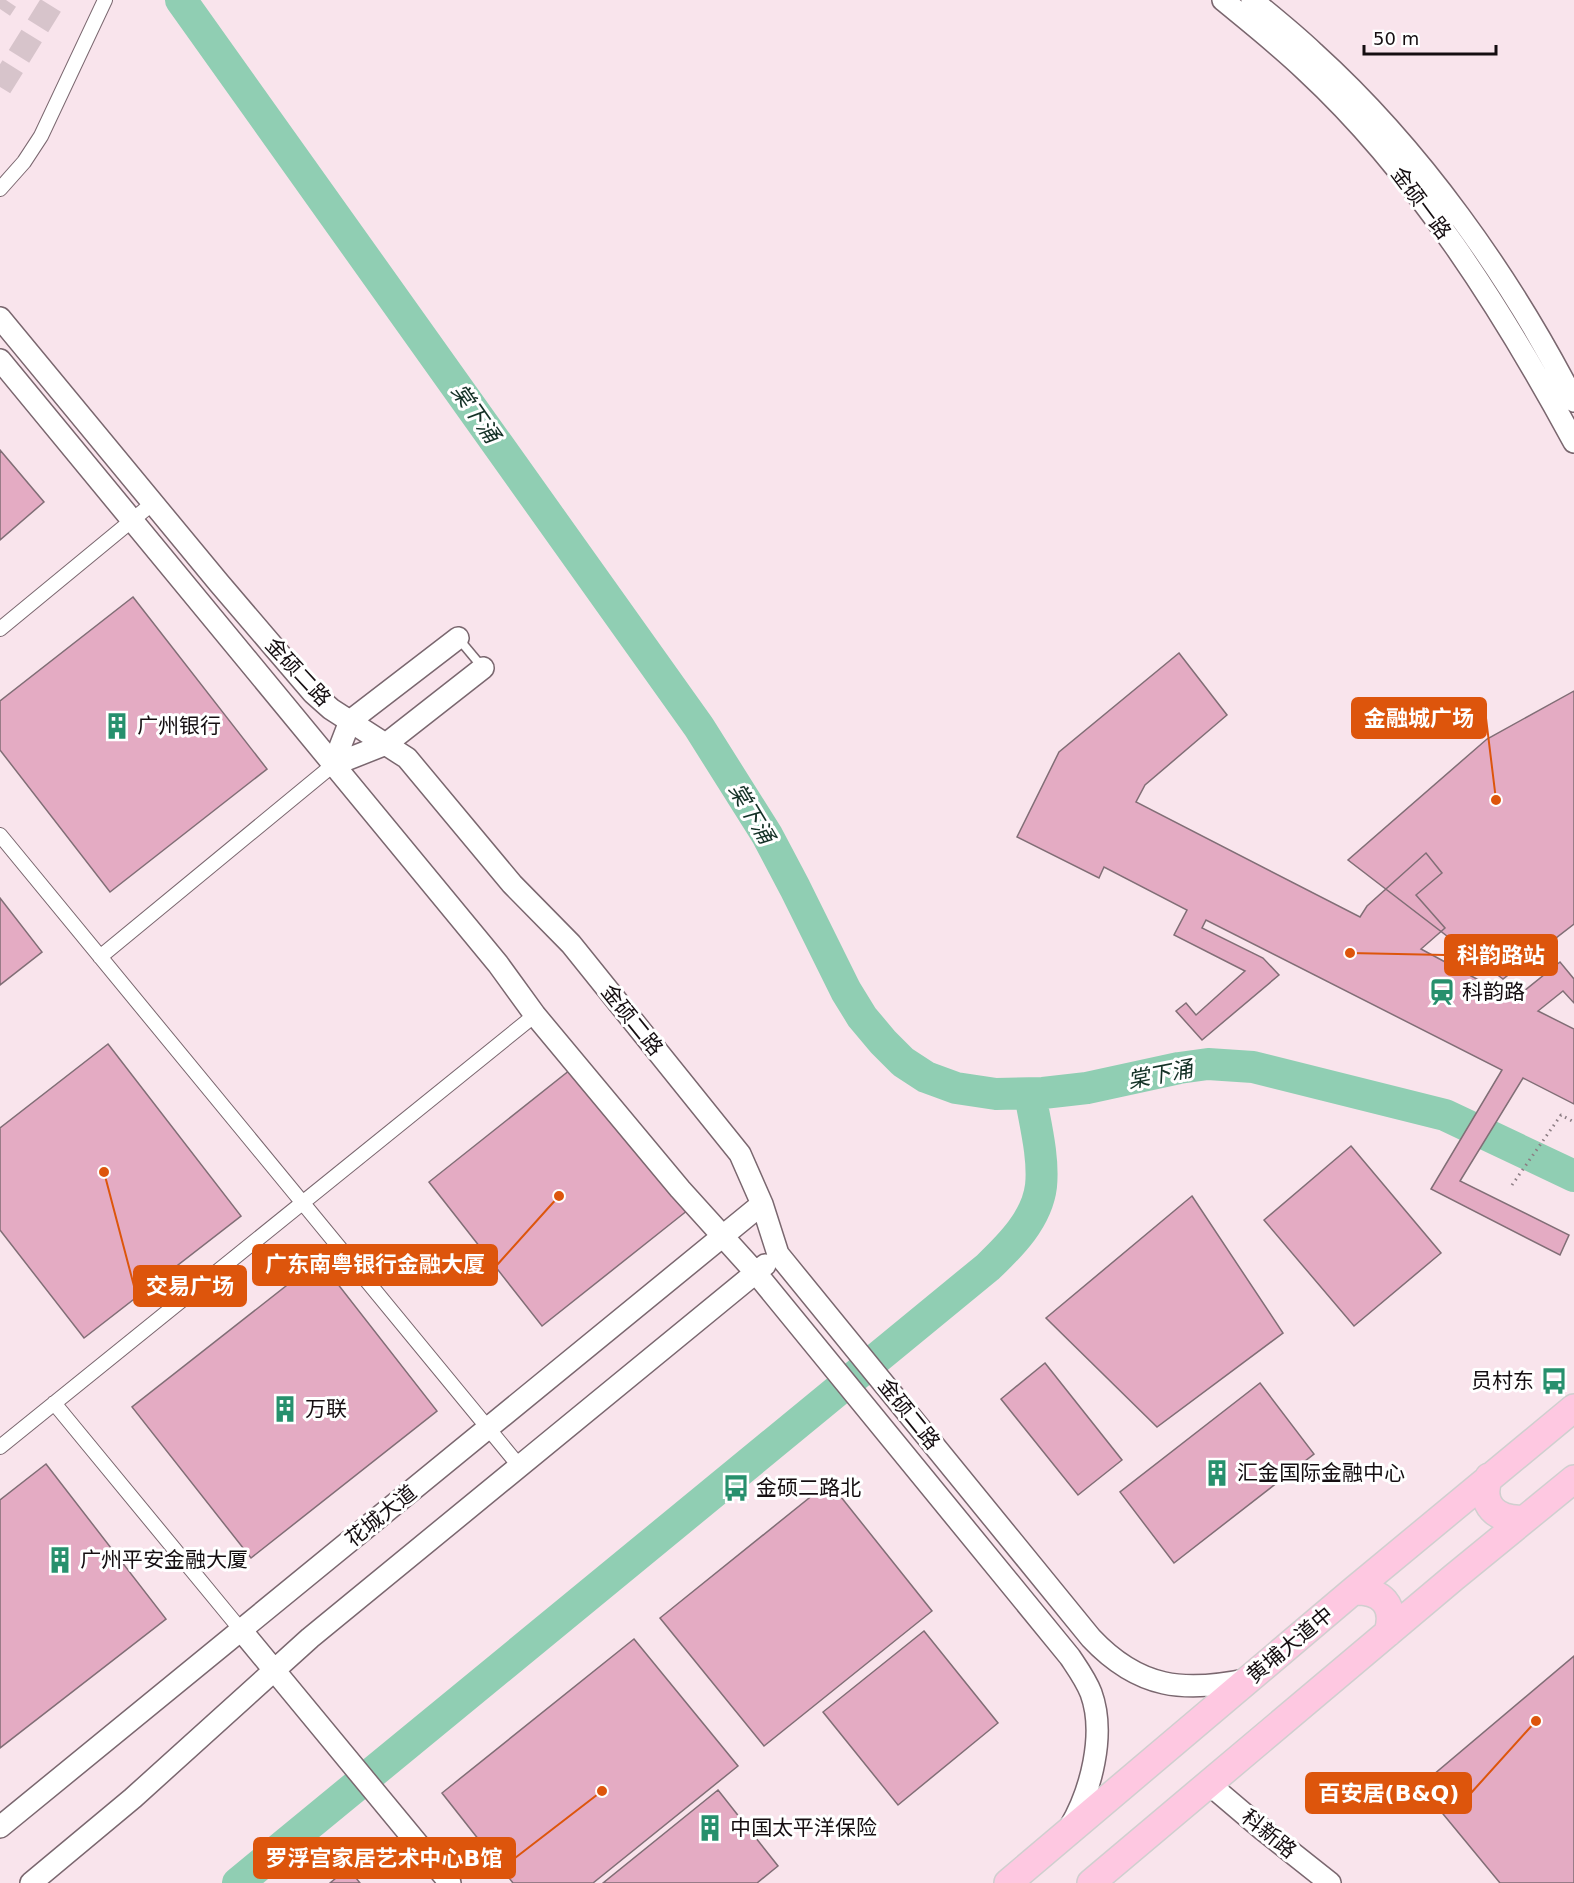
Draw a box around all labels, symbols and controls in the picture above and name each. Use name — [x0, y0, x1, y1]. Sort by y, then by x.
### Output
scale bar — [1364, 18, 1496, 56]
text: 50 m — [1373, 28, 1419, 49]
street label: 金硕一路 — [1386, 162, 1456, 244]
water label: 棠下涌 — [446, 379, 506, 450]
street label: 金硕二路 — [261, 633, 335, 711]
callout: 金融城广场 — [1352, 698, 1486, 738]
text: 金融城广场 — [1364, 706, 1474, 731]
building icon: 广州银行 — [102, 711, 132, 741]
place label: 广州银行 — [137, 714, 221, 738]
water label: 棠下涌 — [724, 779, 781, 851]
callout: 科韵路站 — [1445, 935, 1557, 975]
text: 科韵路站 — [1457, 943, 1545, 968]
station icon: 科韵路 — [1427, 977, 1457, 1007]
street label: 金硕二路 — [596, 980, 668, 1060]
place label: 科韵路 — [1462, 980, 1525, 1004]
water label: 棠下涌 — [1125, 1055, 1198, 1093]
callout: 广东南粤银行金融大厦 — [253, 1245, 497, 1285]
text: 广东南粤银行金融大厦 — [265, 1252, 485, 1277]
callout: 交易广场 — [134, 1266, 246, 1306]
text: 交易广场 — [146, 1274, 234, 1299]
bus stop icon: 员村东 — [1539, 1366, 1569, 1396]
place label: 员村东 — [1471, 1369, 1534, 1393]
street label: 金硕二路 — [873, 1374, 945, 1454]
building icon: 万联 — [270, 1394, 300, 1424]
place label: 万联 — [305, 1397, 347, 1421]
building icon: 汇金国际金融中心 — [1202, 1458, 1232, 1488]
place label: 汇金国际金融中心 — [1237, 1461, 1405, 1485]
bus stop icon: 金硕二路北 — [721, 1473, 751, 1503]
place label: 金硕二路北 — [756, 1476, 861, 1500]
street label: 花城大道 — [341, 1480, 421, 1552]
building icon: 广州平安金融大厦 — [45, 1545, 75, 1575]
place label: 广州平安金融大厦 — [80, 1548, 248, 1572]
street label: 黄埔大道中 — [1242, 1602, 1338, 1688]
callout: 百安居(B&Q) — [1306, 1773, 1471, 1813]
text: 百安居(B&Q) — [1319, 1781, 1459, 1806]
street label: 科新路 — [1237, 1805, 1301, 1863]
building icon: 中国太平洋保险 — [695, 1813, 725, 1843]
place label: 中国太平洋保险 — [730, 1816, 877, 1840]
callout: 罗浮宫家居艺术中心B馆 — [254, 1838, 515, 1878]
text: 罗浮宫家居艺术中心B馆 — [266, 1846, 502, 1871]

